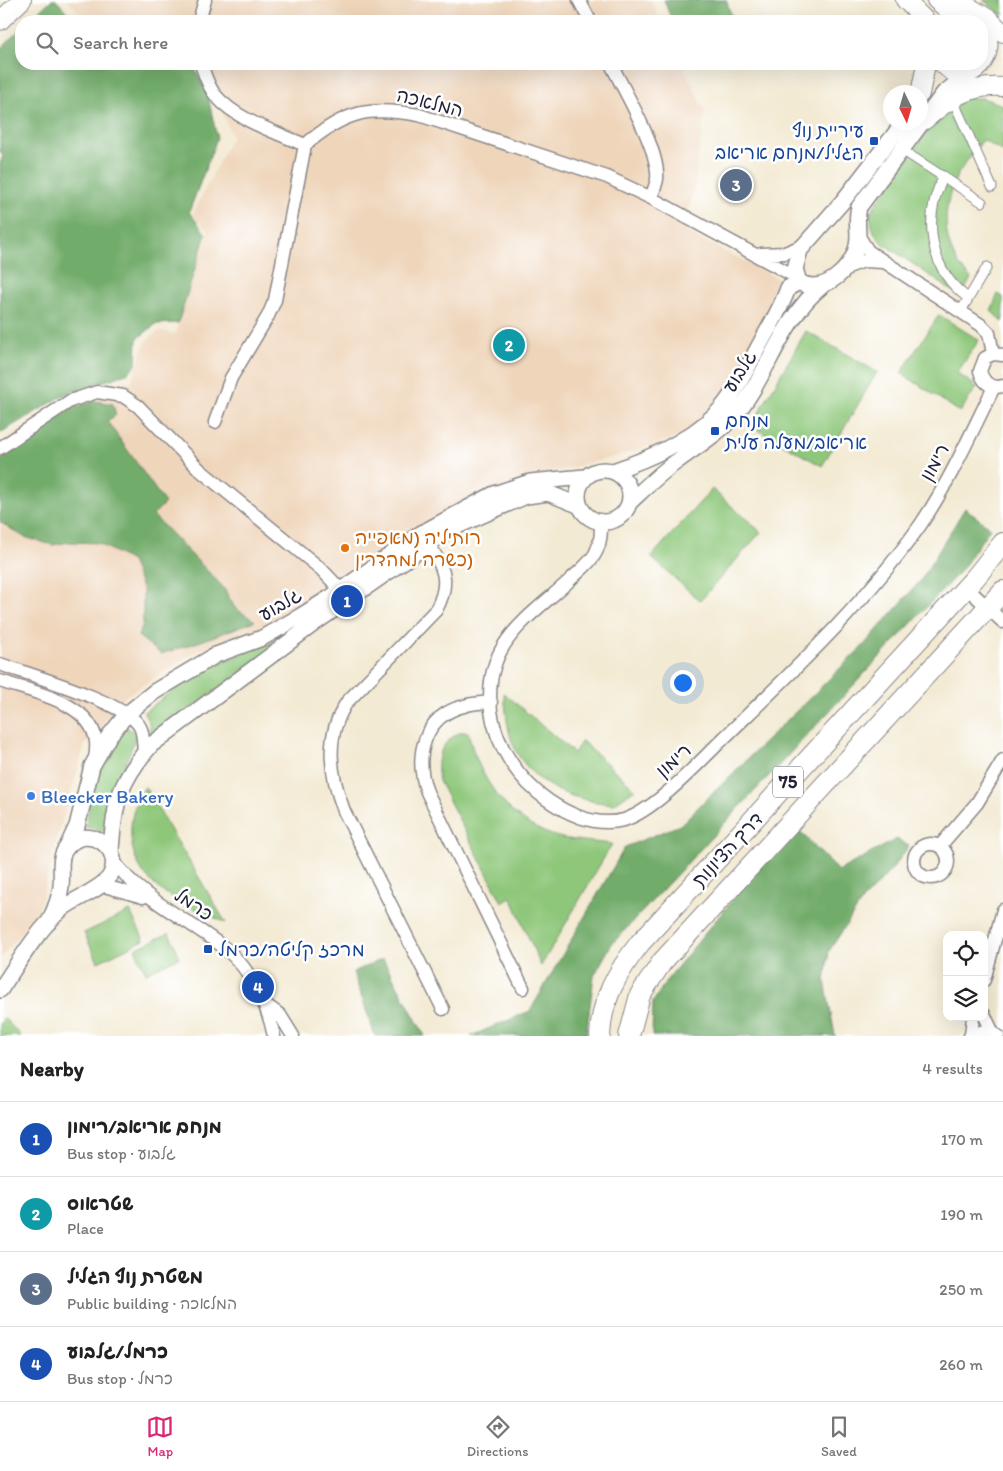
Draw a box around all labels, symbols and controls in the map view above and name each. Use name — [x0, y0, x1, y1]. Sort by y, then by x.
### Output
search box — [15, 15, 988, 70]
icon: search — [33, 29, 61, 57]
text: Search here — [73, 31, 168, 54]
street label: המלאכה — [394, 83, 466, 122]
north arrow — [883, 85, 928, 130]
place label: עיריית נוף הגליל/מנחם אריאב — [715, 119, 864, 164]
marker: עיריית נוף הגליל/מנחם אריאב — [868, 135, 880, 147]
pin: 3 — [720, 166, 752, 204]
pin: 2 — [493, 326, 525, 364]
street label: גלבוע — [718, 346, 761, 397]
place label: מנחם אריאב/מעלה עלית — [724, 409, 867, 454]
marker: מנחם אריאב/מעלה עלית — [709, 425, 721, 437]
street label: רימון — [915, 439, 955, 485]
place label: רותיל'ה (מאפייה כשרה למהדרין) — [355, 526, 481, 572]
marker: רותיל'ה (מאפייה כשרה למהדרין) — [339, 542, 351, 554]
pin: 1 — [331, 582, 363, 620]
street label: גלבוע — [255, 583, 306, 626]
your location — [670, 670, 696, 696]
street label: רימון — [651, 739, 696, 783]
road number: 75 — [773, 766, 803, 798]
place label: Bleecker Bakery — [41, 785, 174, 808]
marker: Bleecker Bakery — [25, 790, 37, 802]
street label: דרך הציונות — [687, 807, 768, 891]
street label: כרמל — [170, 883, 217, 926]
map controls — [943, 931, 988, 1021]
button: locate — [943, 931, 988, 976]
place label: מרכז קליטה/כרמל — [218, 938, 365, 962]
marker: מרכז קליטה/כרמל — [202, 943, 214, 955]
pin: 4 — [242, 968, 274, 1006]
button: layers — [943, 976, 988, 1021]
text: Nearby — [20, 1056, 84, 1081]
text: 4 results — [922, 1059, 983, 1078]
text: מנחם אריאב/רימון — [67, 1115, 222, 1138]
text: 1 — [32, 1130, 40, 1149]
text: 170 m — [941, 1130, 983, 1149]
text: Bus stop · גלבוע — [67, 1144, 176, 1163]
text: שטראוס — [67, 1192, 134, 1215]
text: 2 — [32, 1205, 40, 1224]
text: 190 m — [940, 1205, 983, 1224]
text: Place — [67, 1219, 104, 1238]
text: משטרת נוף הגליל — [67, 1265, 203, 1288]
text: 3 — [32, 1280, 40, 1299]
text: 250 m — [939, 1280, 983, 1299]
text: Public building · המלאכה — [67, 1294, 237, 1313]
text: כרמל/גלבוע — [67, 1340, 168, 1363]
text: 4 — [31, 1355, 41, 1374]
text: 260 m — [939, 1355, 983, 1374]
text: Bus stop · כרמל — [67, 1369, 173, 1388]
tab: Map — [146, 1413, 174, 1460]
tab: Directions — [467, 1413, 528, 1460]
tab: Saved — [821, 1413, 857, 1460]

